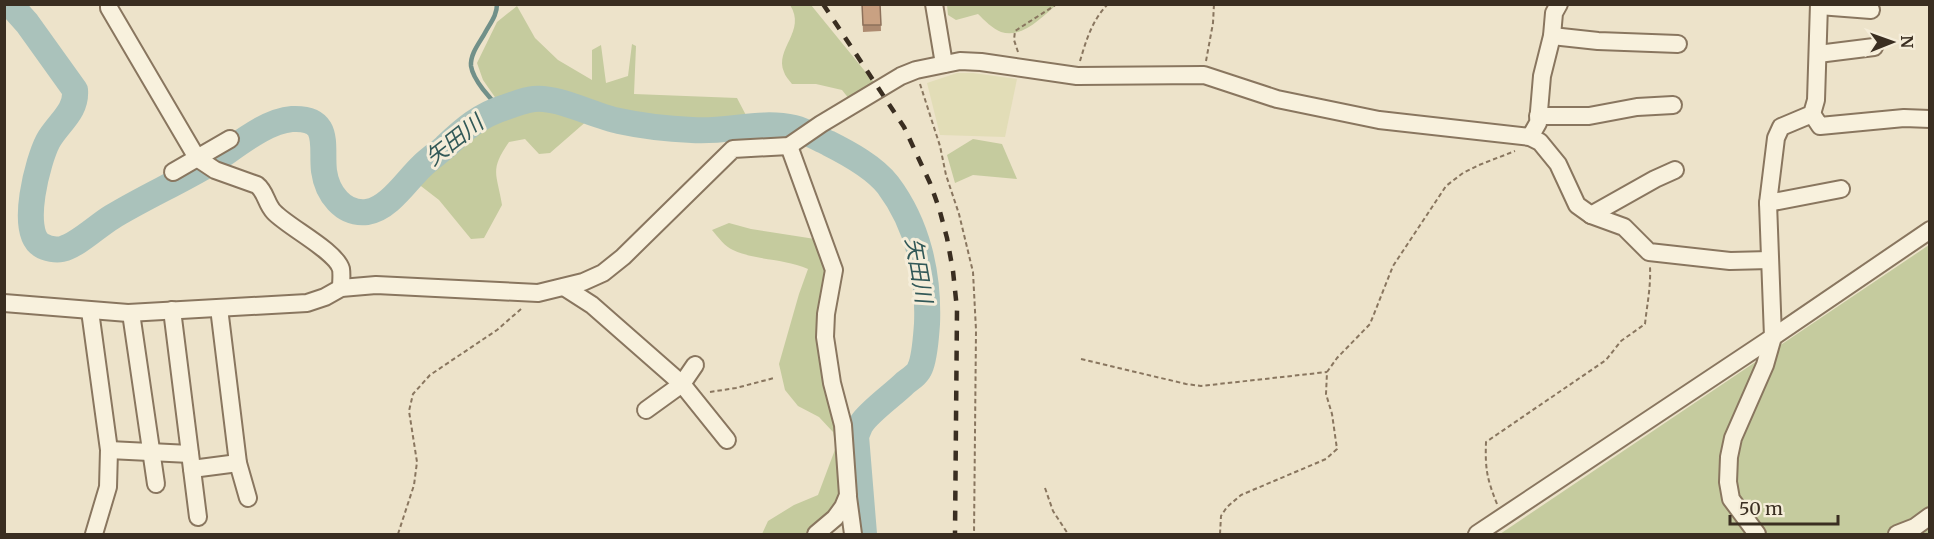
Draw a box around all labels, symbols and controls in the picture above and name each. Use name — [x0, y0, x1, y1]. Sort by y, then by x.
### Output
north arrow — [1862, 12, 1922, 72]
text: N — [1897, 35, 1917, 49]
water label: 矢田川 — [419, 107, 490, 171]
water label: 矢田川 — [899, 235, 939, 307]
scale bar — [1730, 488, 1838, 526]
text: 50 m — [1739, 497, 1783, 520]

